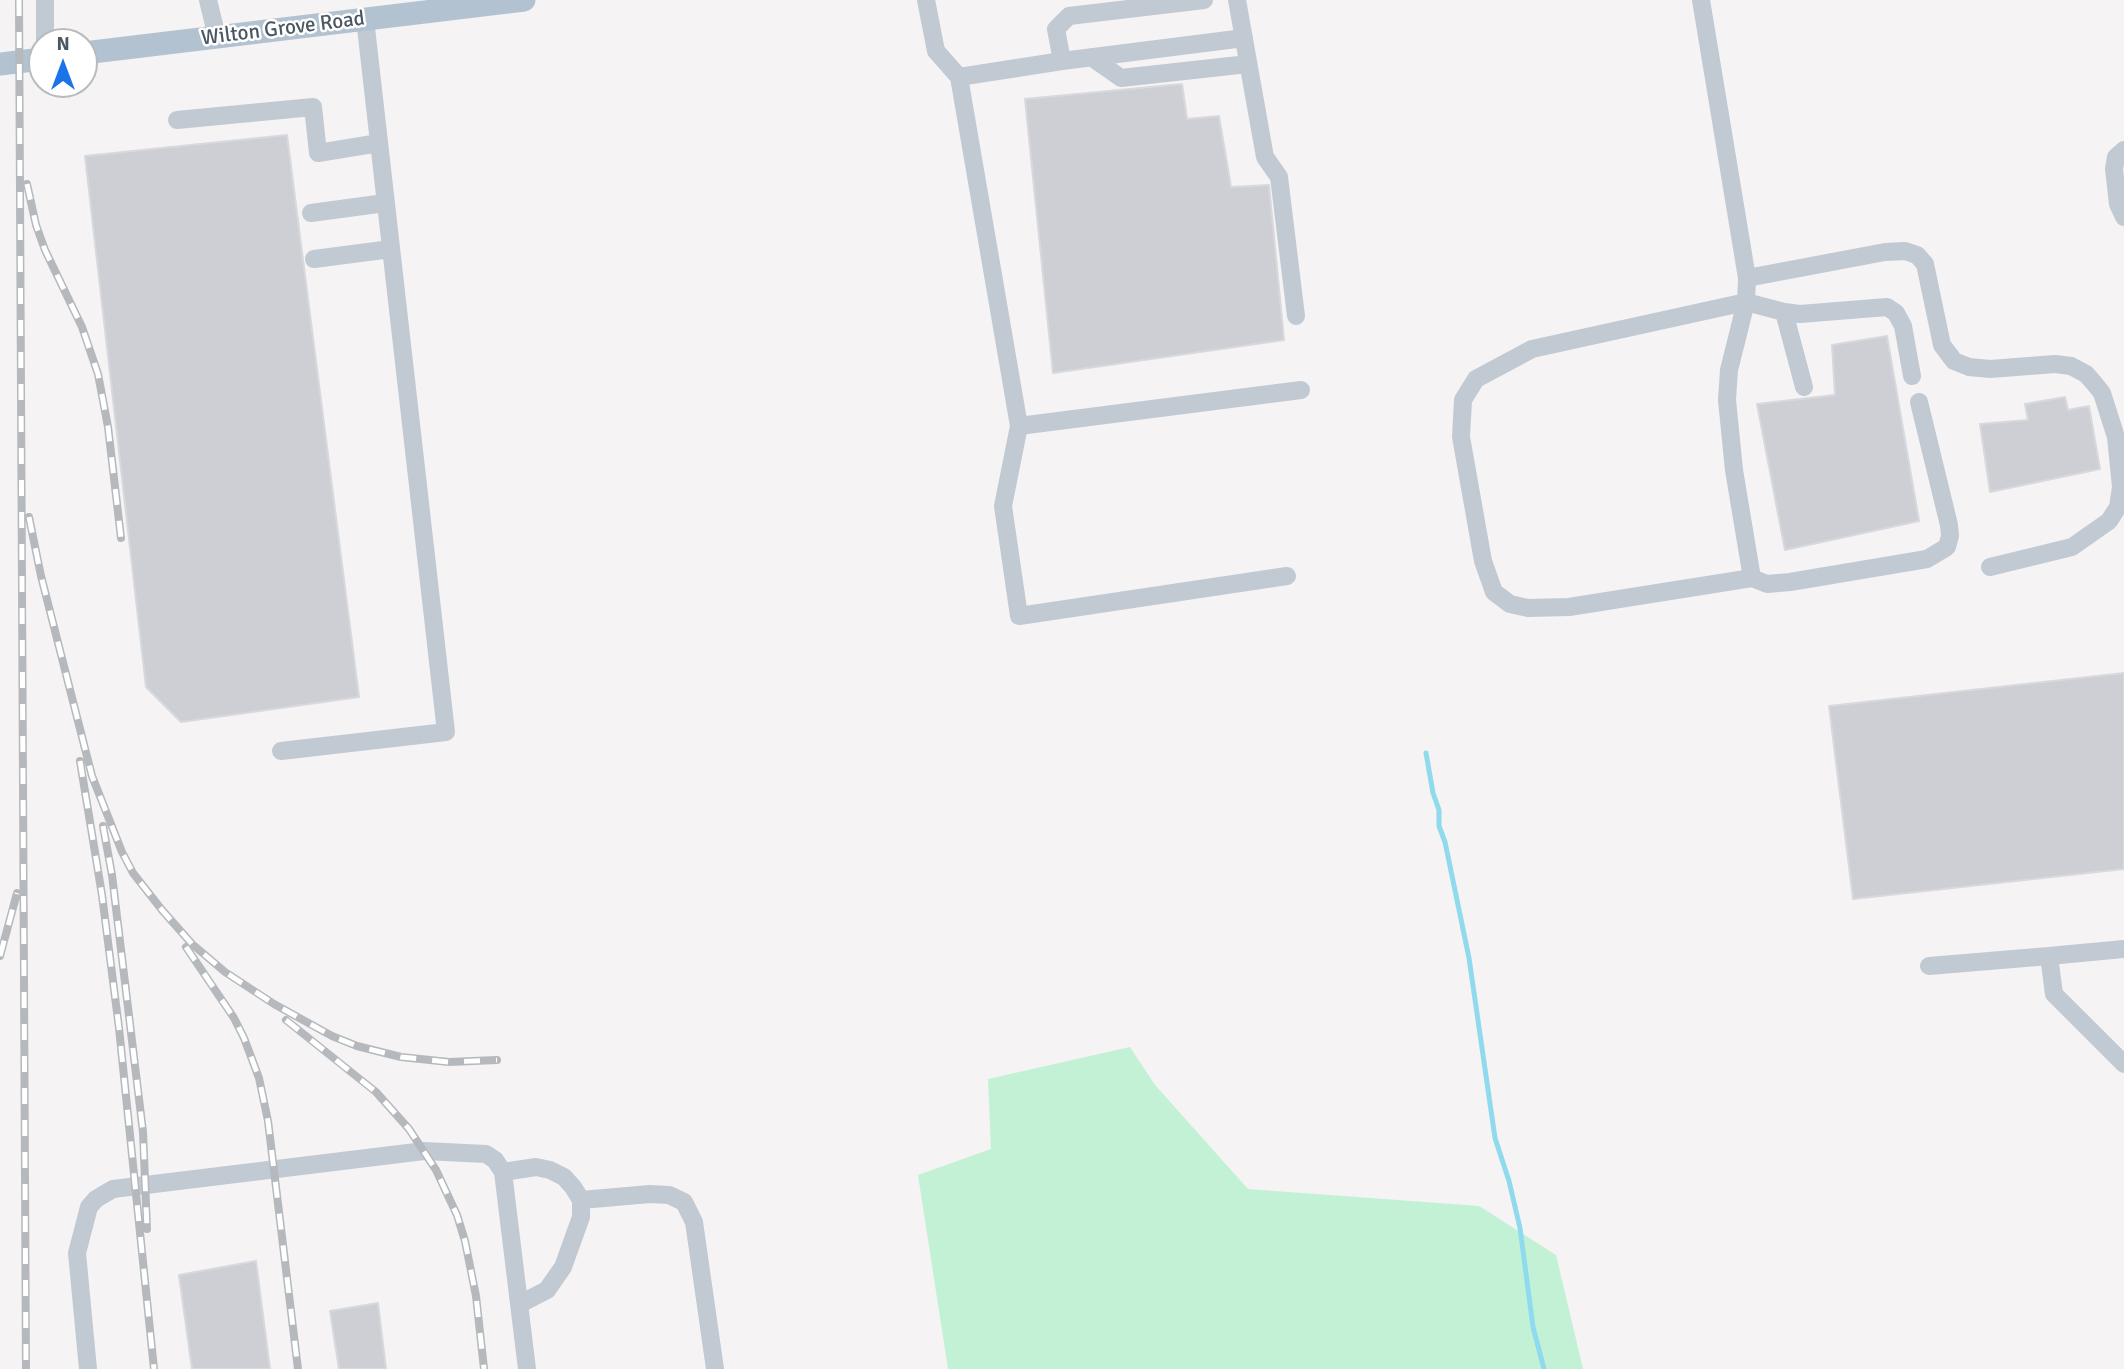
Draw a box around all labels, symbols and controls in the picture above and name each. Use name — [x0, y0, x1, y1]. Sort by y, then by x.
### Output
street label: Wilton Grove Road — [200, 6, 366, 52]
north arrow — [28, 28, 98, 98]
text: N — [56, 32, 70, 56]

